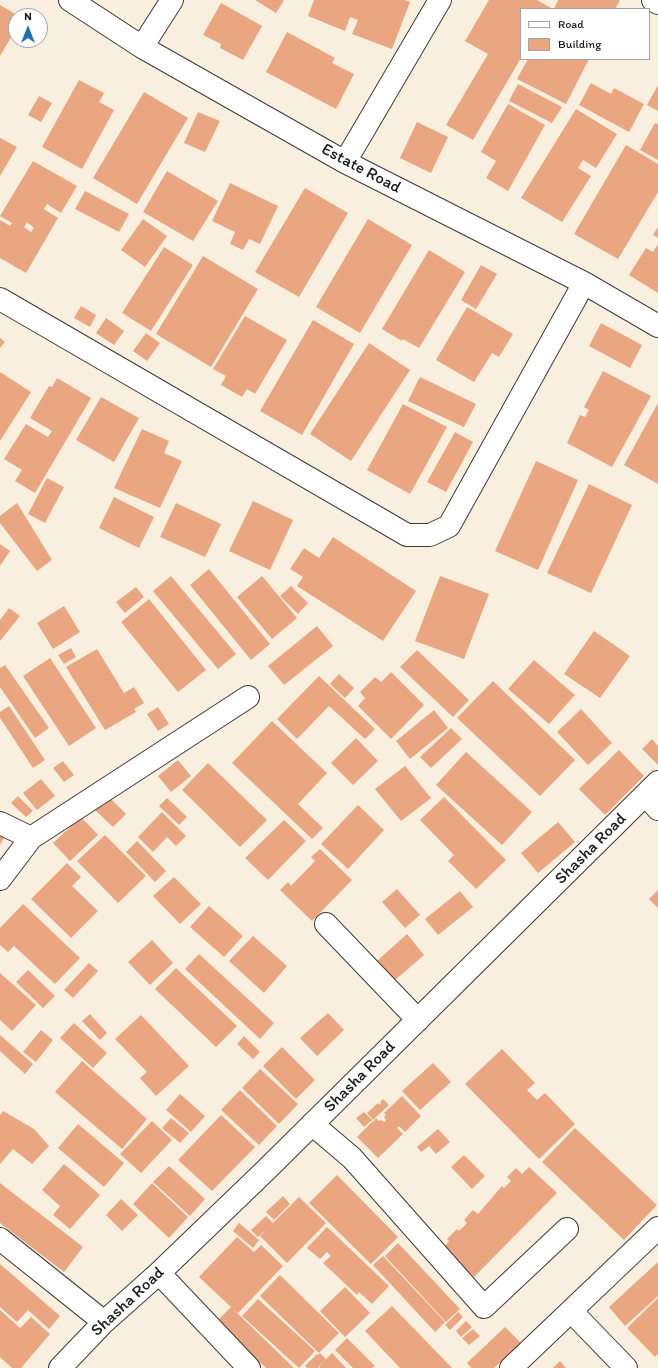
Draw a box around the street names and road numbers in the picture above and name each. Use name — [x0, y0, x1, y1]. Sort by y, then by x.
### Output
street label: Estate Road — [318, 140, 404, 198]
street label: Shasha Road — [551, 809, 631, 889]
street label: Shasha Road — [320, 1037, 400, 1117]
street label: Shasha Road — [87, 1263, 169, 1341]

